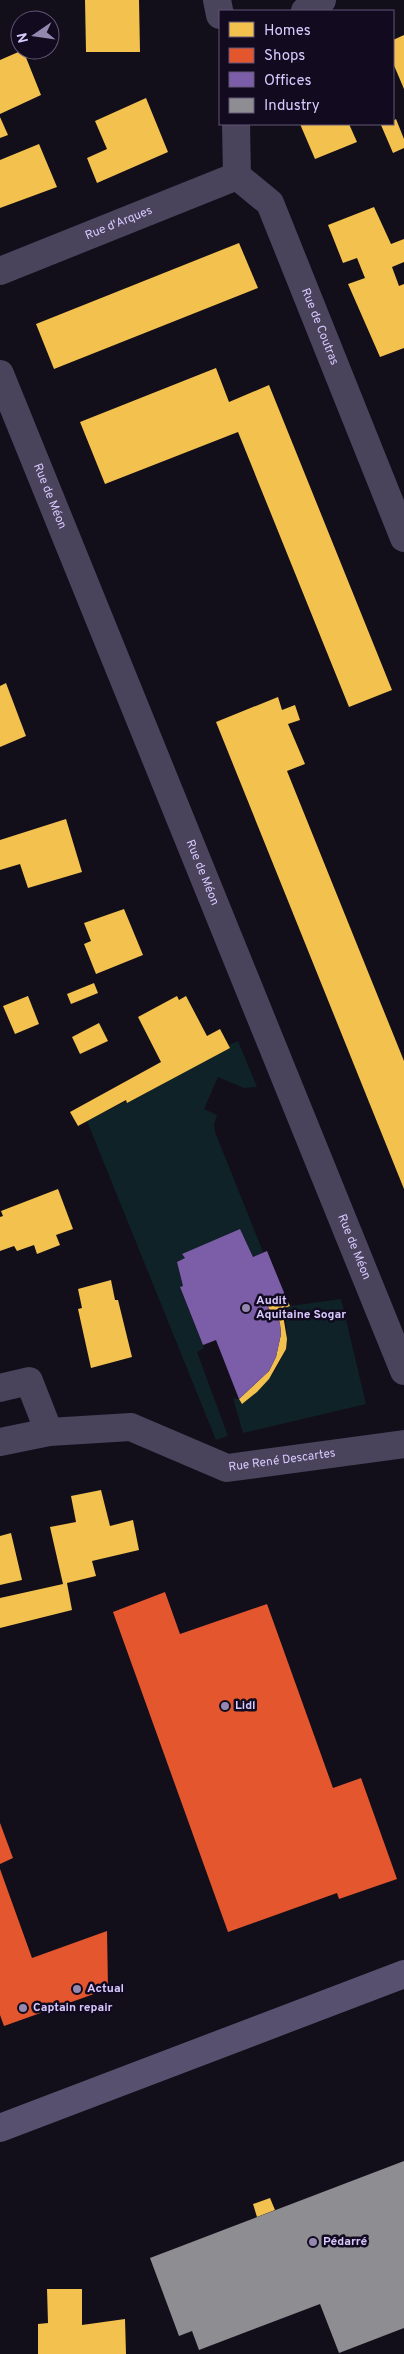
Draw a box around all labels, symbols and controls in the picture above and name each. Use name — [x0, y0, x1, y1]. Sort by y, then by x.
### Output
north arrow — [10, 10, 60, 60]
legend — [219, 10, 394, 125]
text: Homes — [264, 22, 311, 41]
text: N — [14, 31, 33, 44]
text: Shops — [264, 47, 305, 66]
text: Offices — [264, 72, 311, 91]
text: Industry — [264, 97, 320, 116]
street label: Rue d'Arques — [83, 203, 155, 244]
street label: Rue de Coutras — [297, 286, 342, 368]
street label: Rue de Méon — [29, 461, 70, 532]
street label: Rue de Méon — [182, 837, 222, 908]
street label: Rue de Méon — [333, 1212, 374, 1282]
place label: Audit Aquitaine Sogar — [256, 1293, 346, 1323]
marker: Audit Aquitaine Sogar — [240, 1302, 252, 1314]
street label: Rue René Descartes — [227, 1445, 336, 1476]
place label: Lidl — [235, 1698, 256, 1714]
marker: Lidl — [219, 1700, 231, 1712]
place label: Actual — [87, 1981, 124, 1997]
marker: Actual — [71, 1983, 83, 1995]
place label: Captain repair — [33, 2000, 113, 2016]
marker: Captain repair — [17, 2002, 29, 2014]
place label: Pédarré — [323, 2234, 367, 2250]
marker: Pédarré — [307, 2236, 319, 2248]

